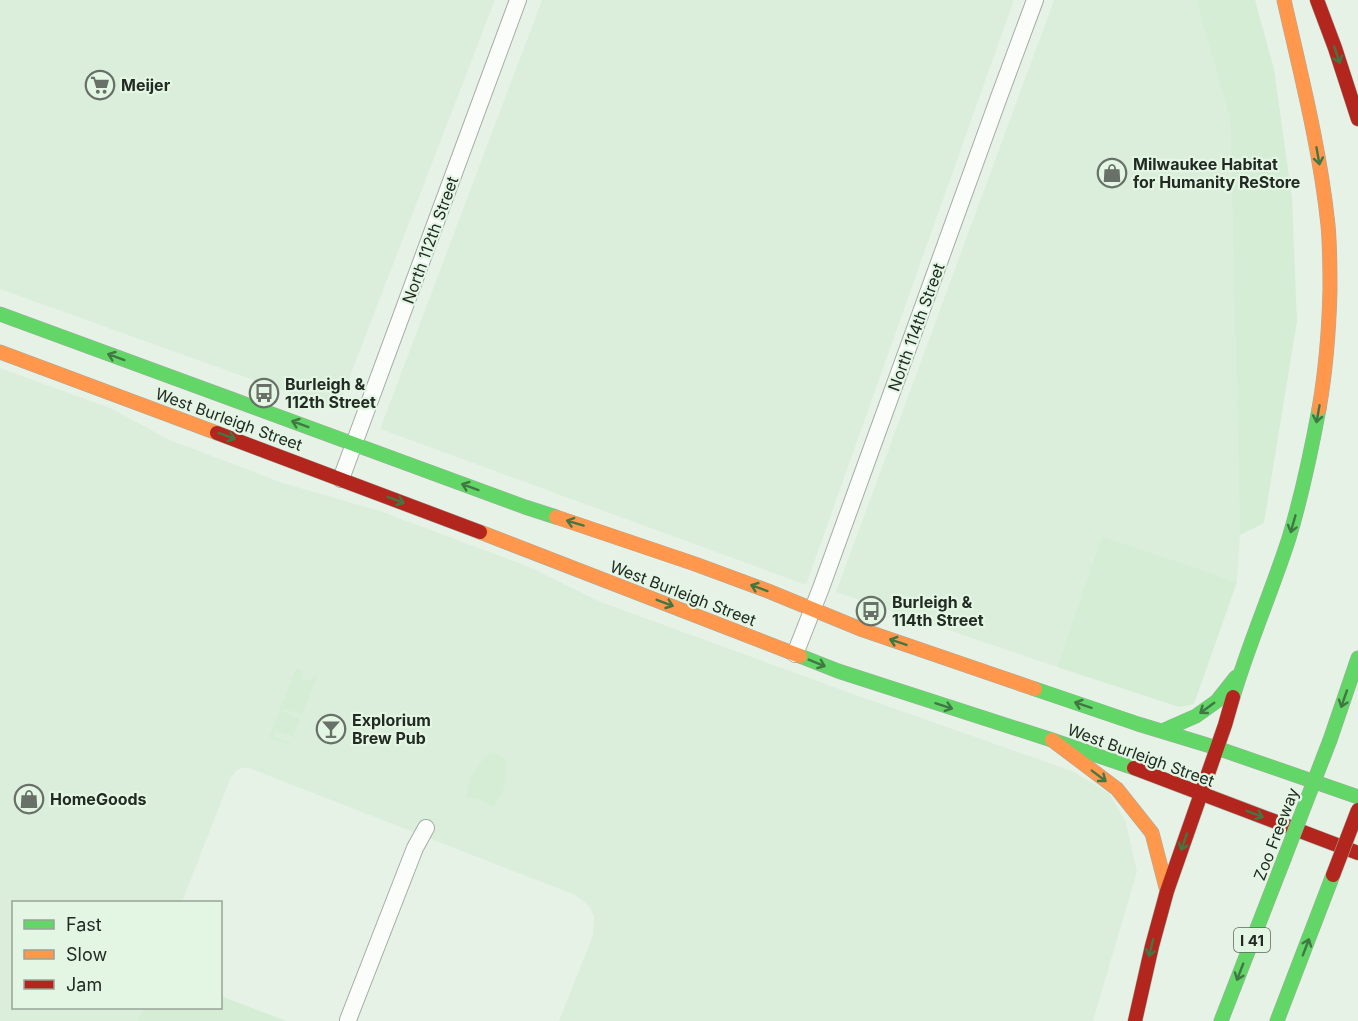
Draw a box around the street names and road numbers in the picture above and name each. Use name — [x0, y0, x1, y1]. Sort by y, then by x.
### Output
street label: North 112th Street — [398, 174, 462, 306]
street label: North 114th Street — [884, 260, 948, 394]
street label: West Burleigh Street — [153, 383, 305, 455]
street label: West Burleigh Street — [607, 556, 759, 630]
street label: West Burleigh Street — [1065, 719, 1217, 791]
street label: Zoo Freeway — [1249, 785, 1303, 883]
road number: I 41 — [1234, 928, 1270, 952]

